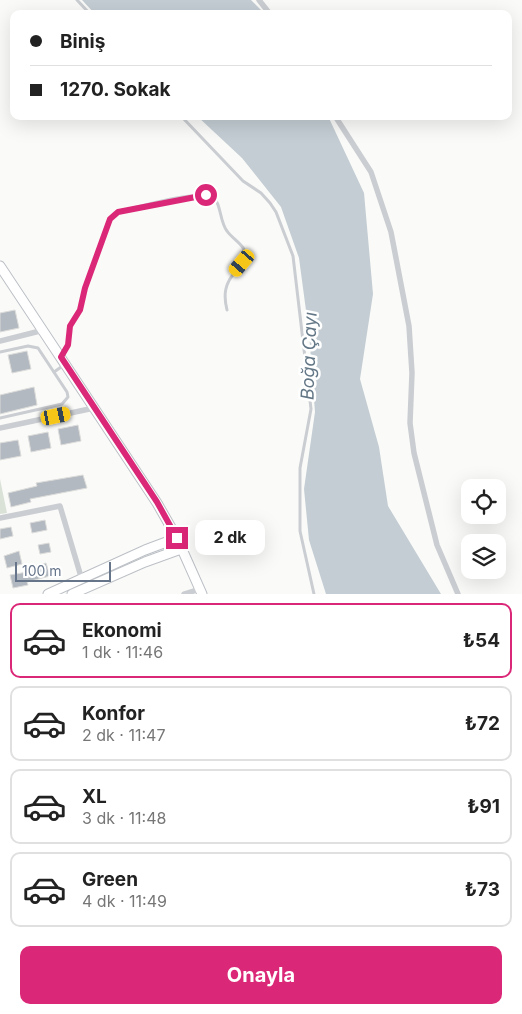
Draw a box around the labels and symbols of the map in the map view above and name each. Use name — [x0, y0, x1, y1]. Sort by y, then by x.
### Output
route start — [195, 184, 217, 206]
car — [226, 247, 257, 279]
water label: Boğa Çayı — [296, 312, 321, 400]
car — [39, 406, 72, 426]
callout: 2 dk — [194, 520, 264, 556]
route end — [166, 527, 188, 549]
scale bar — [15, 559, 111, 582]

